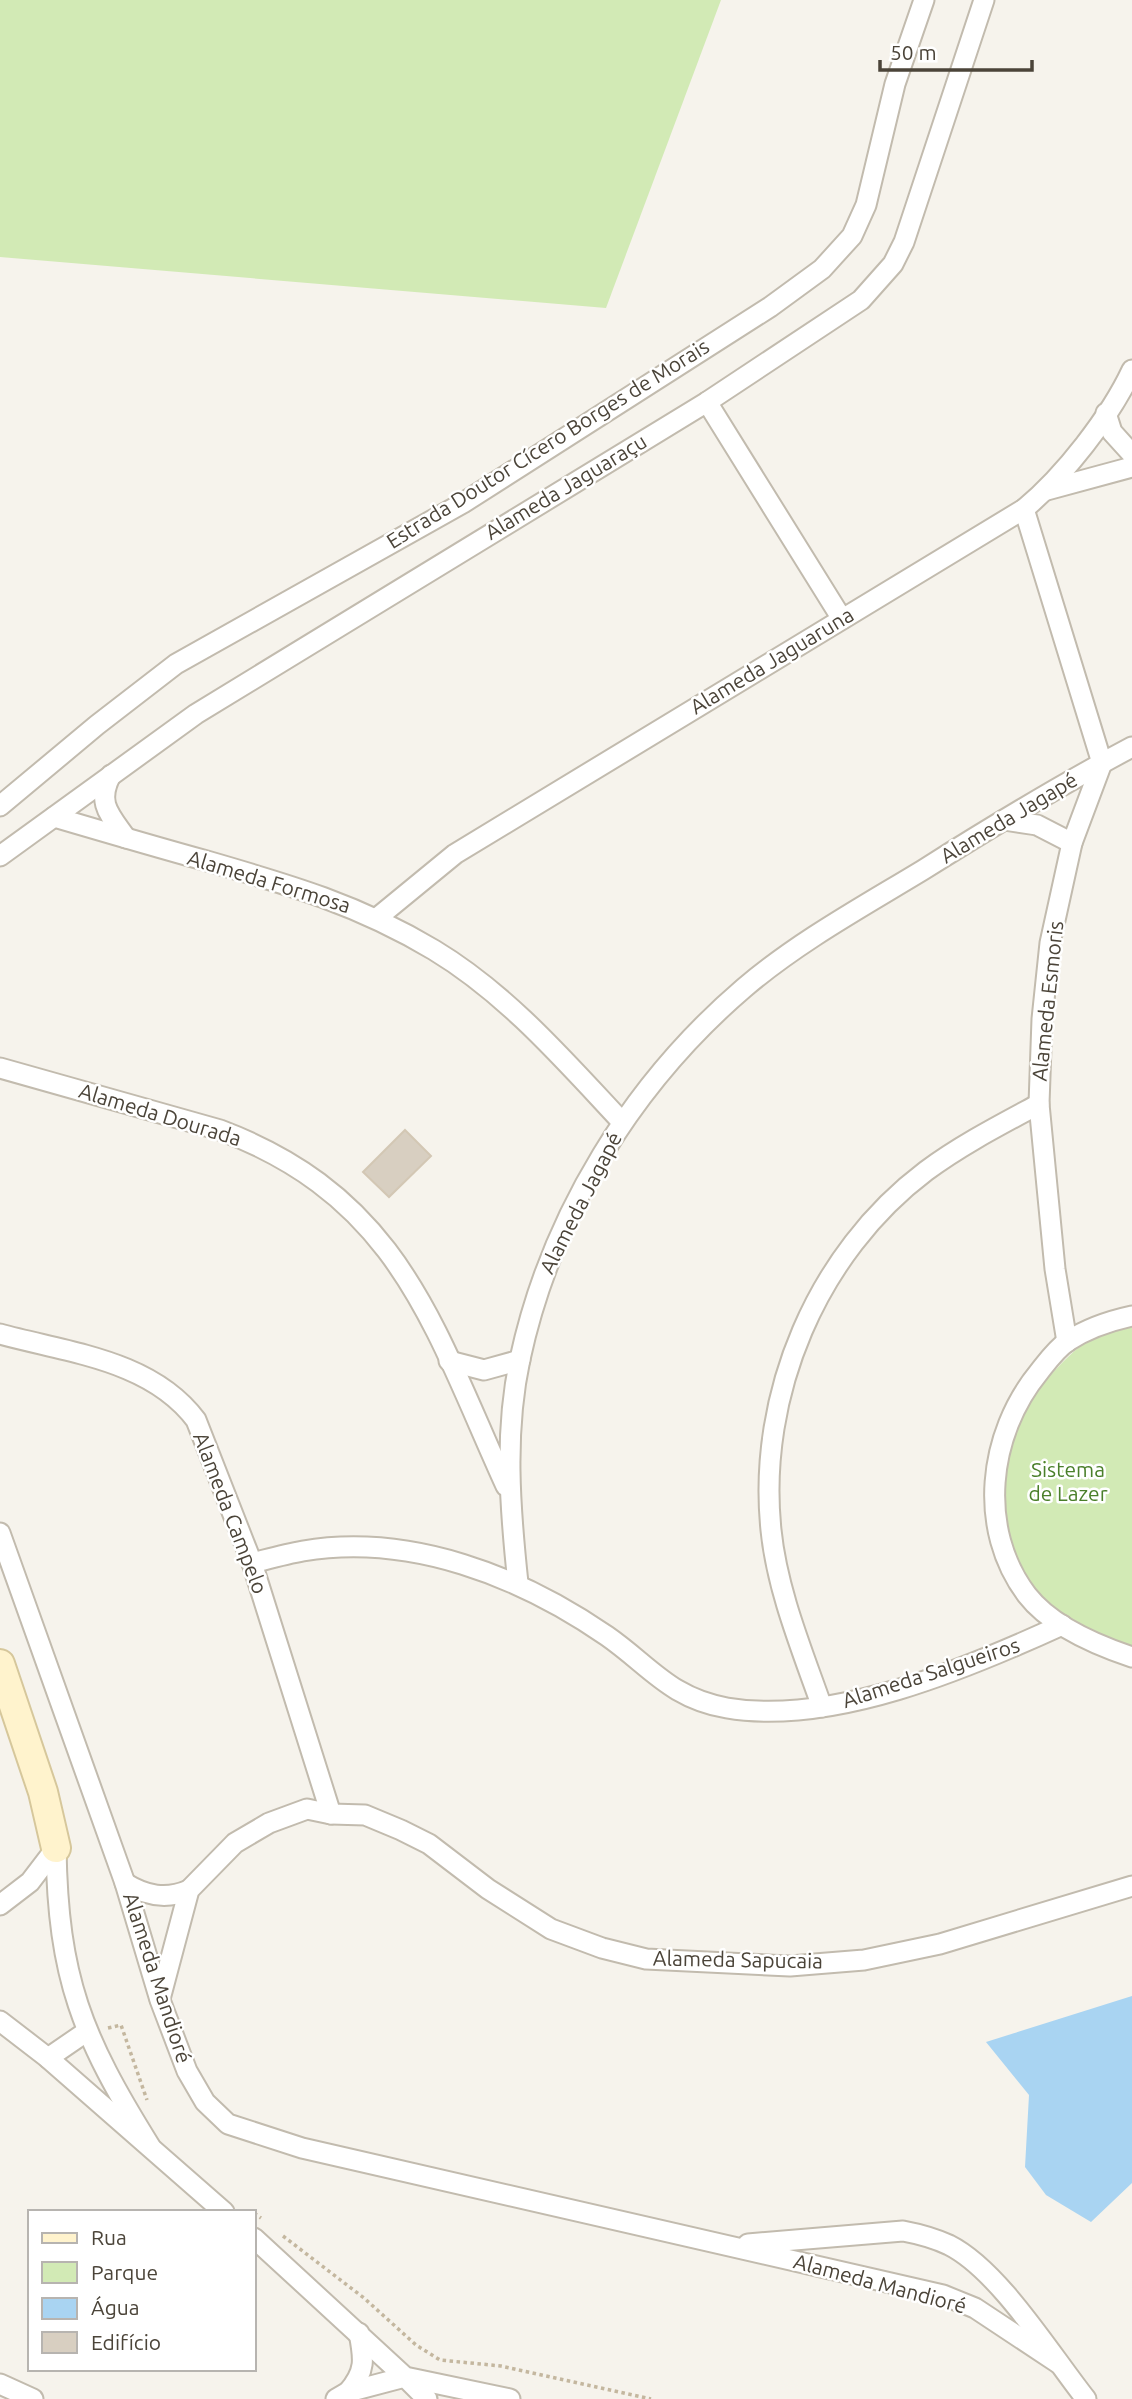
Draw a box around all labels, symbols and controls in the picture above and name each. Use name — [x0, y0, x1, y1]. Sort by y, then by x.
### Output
scale bar — [880, 28, 1032, 72]
text: 50 m — [890, 40, 937, 64]
street label: Estrada Doutor Cícero Borges de Morais — [382, 333, 713, 553]
street label: Alameda Jaguaraçu — [480, 428, 651, 544]
street label: Alameda Jaguaruna — [685, 602, 858, 718]
street label: Alameda Jagapé — [936, 767, 1081, 867]
street label: Alameda Formosa — [185, 845, 354, 917]
street label: Alameda Esmoris — [1027, 920, 1067, 1082]
street label: Alameda Dourada — [76, 1078, 244, 1150]
street label: Alameda Jagapé — [534, 1128, 626, 1277]
street label: Alameda Campelo — [189, 1428, 273, 1597]
park label: Sistema de Lazer — [1028, 1457, 1108, 1505]
street label: Alameda Salgueiros — [839, 1632, 1022, 1712]
street label: Alameda Mandioré — [119, 1889, 197, 2066]
street label: Alameda Sapucaia — [653, 1946, 823, 1972]
legend — [28, 2210, 256, 2371]
text: Rua — [91, 2225, 127, 2249]
street label: Alameda Mandioré — [791, 2248, 969, 2318]
text: Parque — [91, 2260, 158, 2284]
text: Água — [91, 2295, 140, 2319]
text: Edifício — [91, 2330, 161, 2354]

